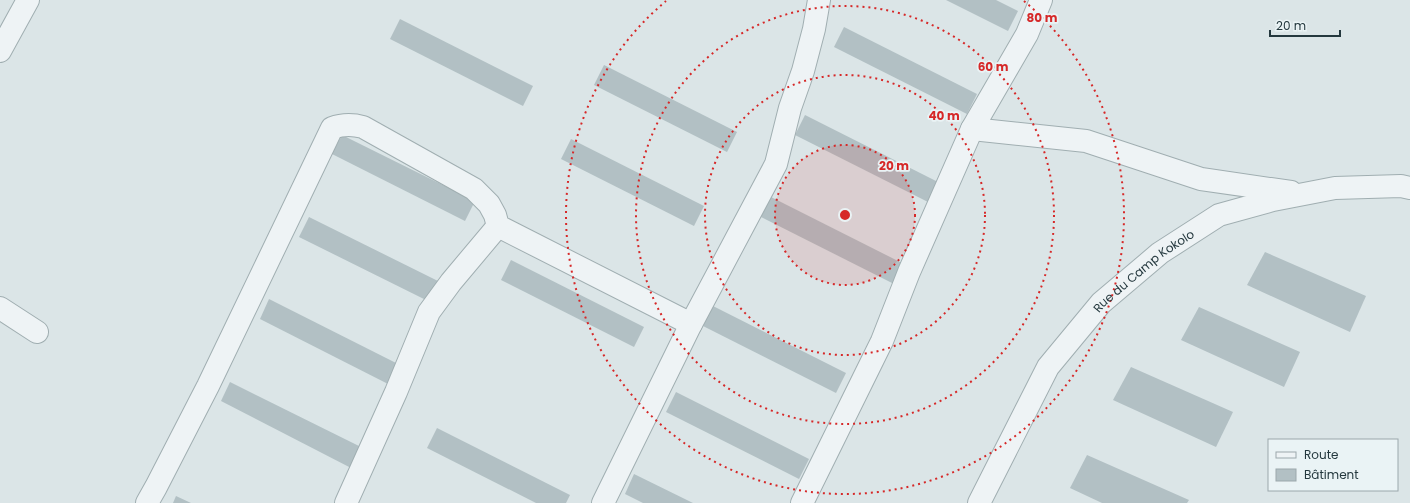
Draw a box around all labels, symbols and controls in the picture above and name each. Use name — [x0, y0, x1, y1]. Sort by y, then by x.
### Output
text: 80 m — [1027, 9, 1058, 26]
scale bar — [1270, 12, 1340, 38]
text: 20 m — [1276, 17, 1306, 34]
text: 60 m — [978, 58, 1009, 75]
text: 40 m — [928, 107, 960, 124]
text: 20 m — [879, 157, 909, 174]
centre of rings — [838, 208, 852, 222]
street label: Rue du Camp Kokolo — [1089, 225, 1197, 316]
legend — [1268, 439, 1398, 491]
text: Route — [1304, 446, 1338, 463]
text: Bâtiment — [1304, 466, 1359, 483]

